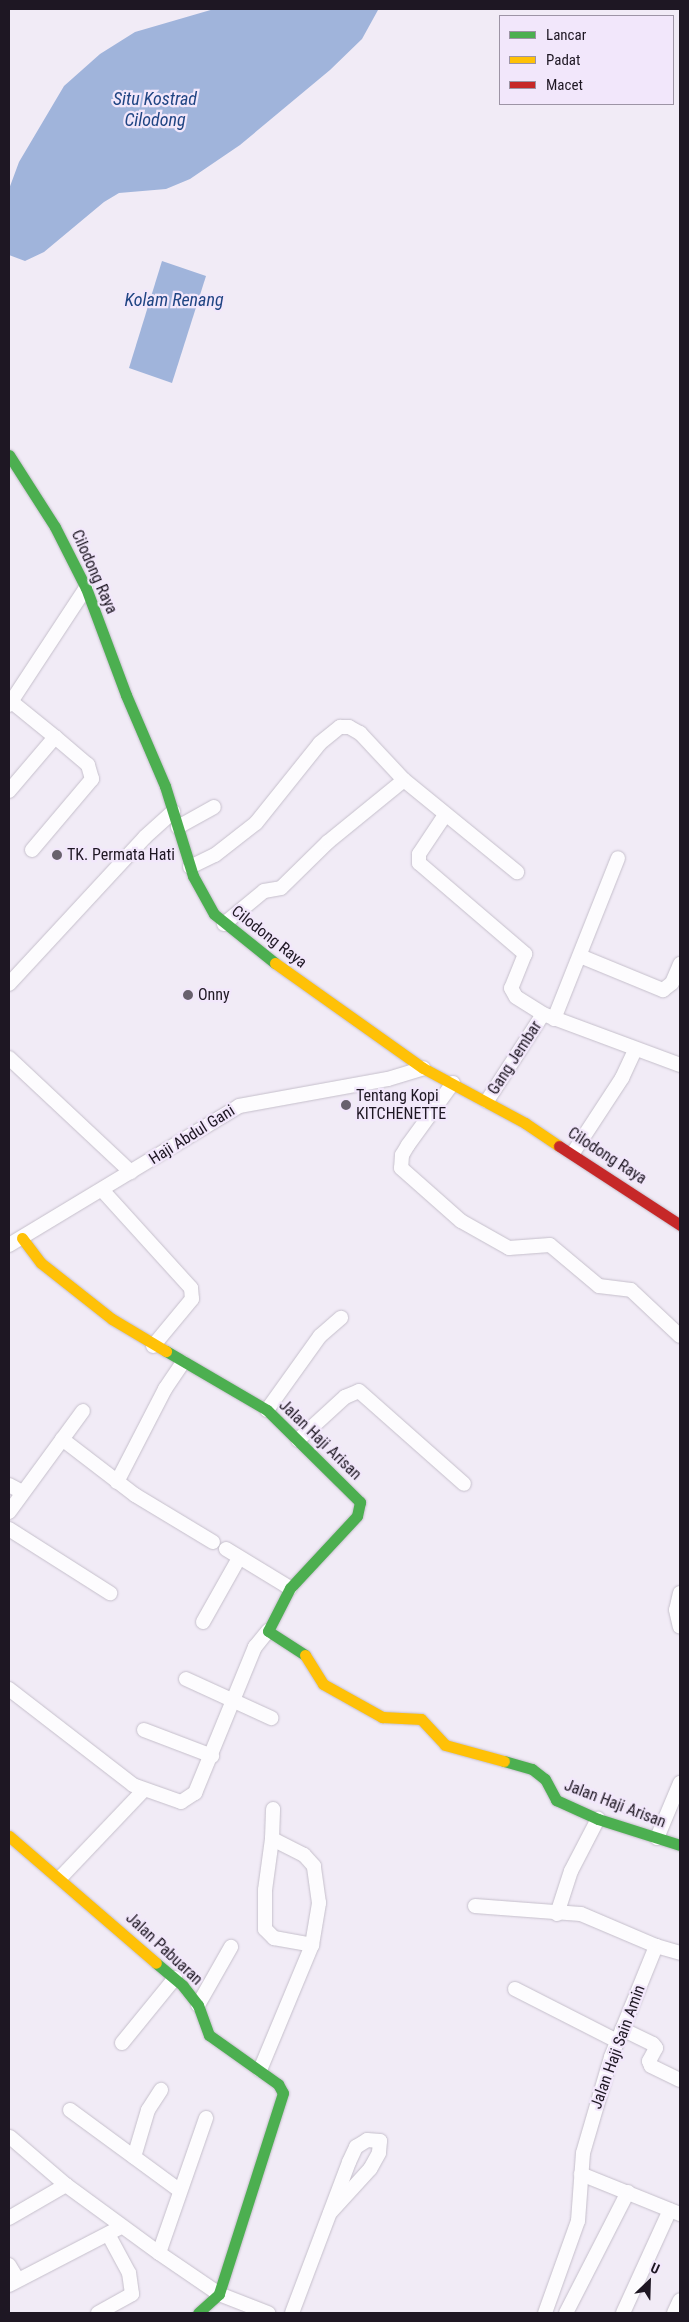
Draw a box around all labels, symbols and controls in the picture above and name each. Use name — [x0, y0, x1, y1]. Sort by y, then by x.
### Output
legend — [499, 15, 674, 105]
text: Lancar — [546, 26, 586, 44]
text: Padat — [546, 51, 580, 69]
text: Macet — [546, 76, 583, 94]
water label: Situ Kostrad Cilodong — [113, 89, 197, 132]
water label: Kolam Renang — [124, 289, 223, 311]
street label: Cilodong Raya — [67, 527, 121, 617]
place label: TK. Permata Hati — [67, 845, 175, 865]
marker: TK. Permata Hati — [51, 849, 63, 861]
street label: Cilodong Raya — [228, 902, 310, 972]
place label: Onny — [198, 985, 230, 1005]
marker: Onny — [182, 989, 194, 1001]
street label: Gang Jembar — [484, 1017, 546, 1099]
place label: Tentang Kopi KITCHENETTE — [356, 1086, 446, 1124]
marker: Tentang Kopi KITCHENETTE — [340, 1099, 352, 1111]
street label: Haji Abdul Gani — [146, 1101, 238, 1169]
street label: Cilodong Raya — [564, 1123, 650, 1189]
street label: Jalan Haji Arisan — [275, 1396, 365, 1484]
street label: Jalan Haji Arisan — [562, 1776, 668, 1832]
street label: Jalan Pabuaran — [122, 1909, 206, 1989]
street label: Jalan Haji Sain Amin — [587, 1982, 649, 2112]
north arrow — [624, 2257, 674, 2307]
text: U — [648, 2259, 662, 2277]

